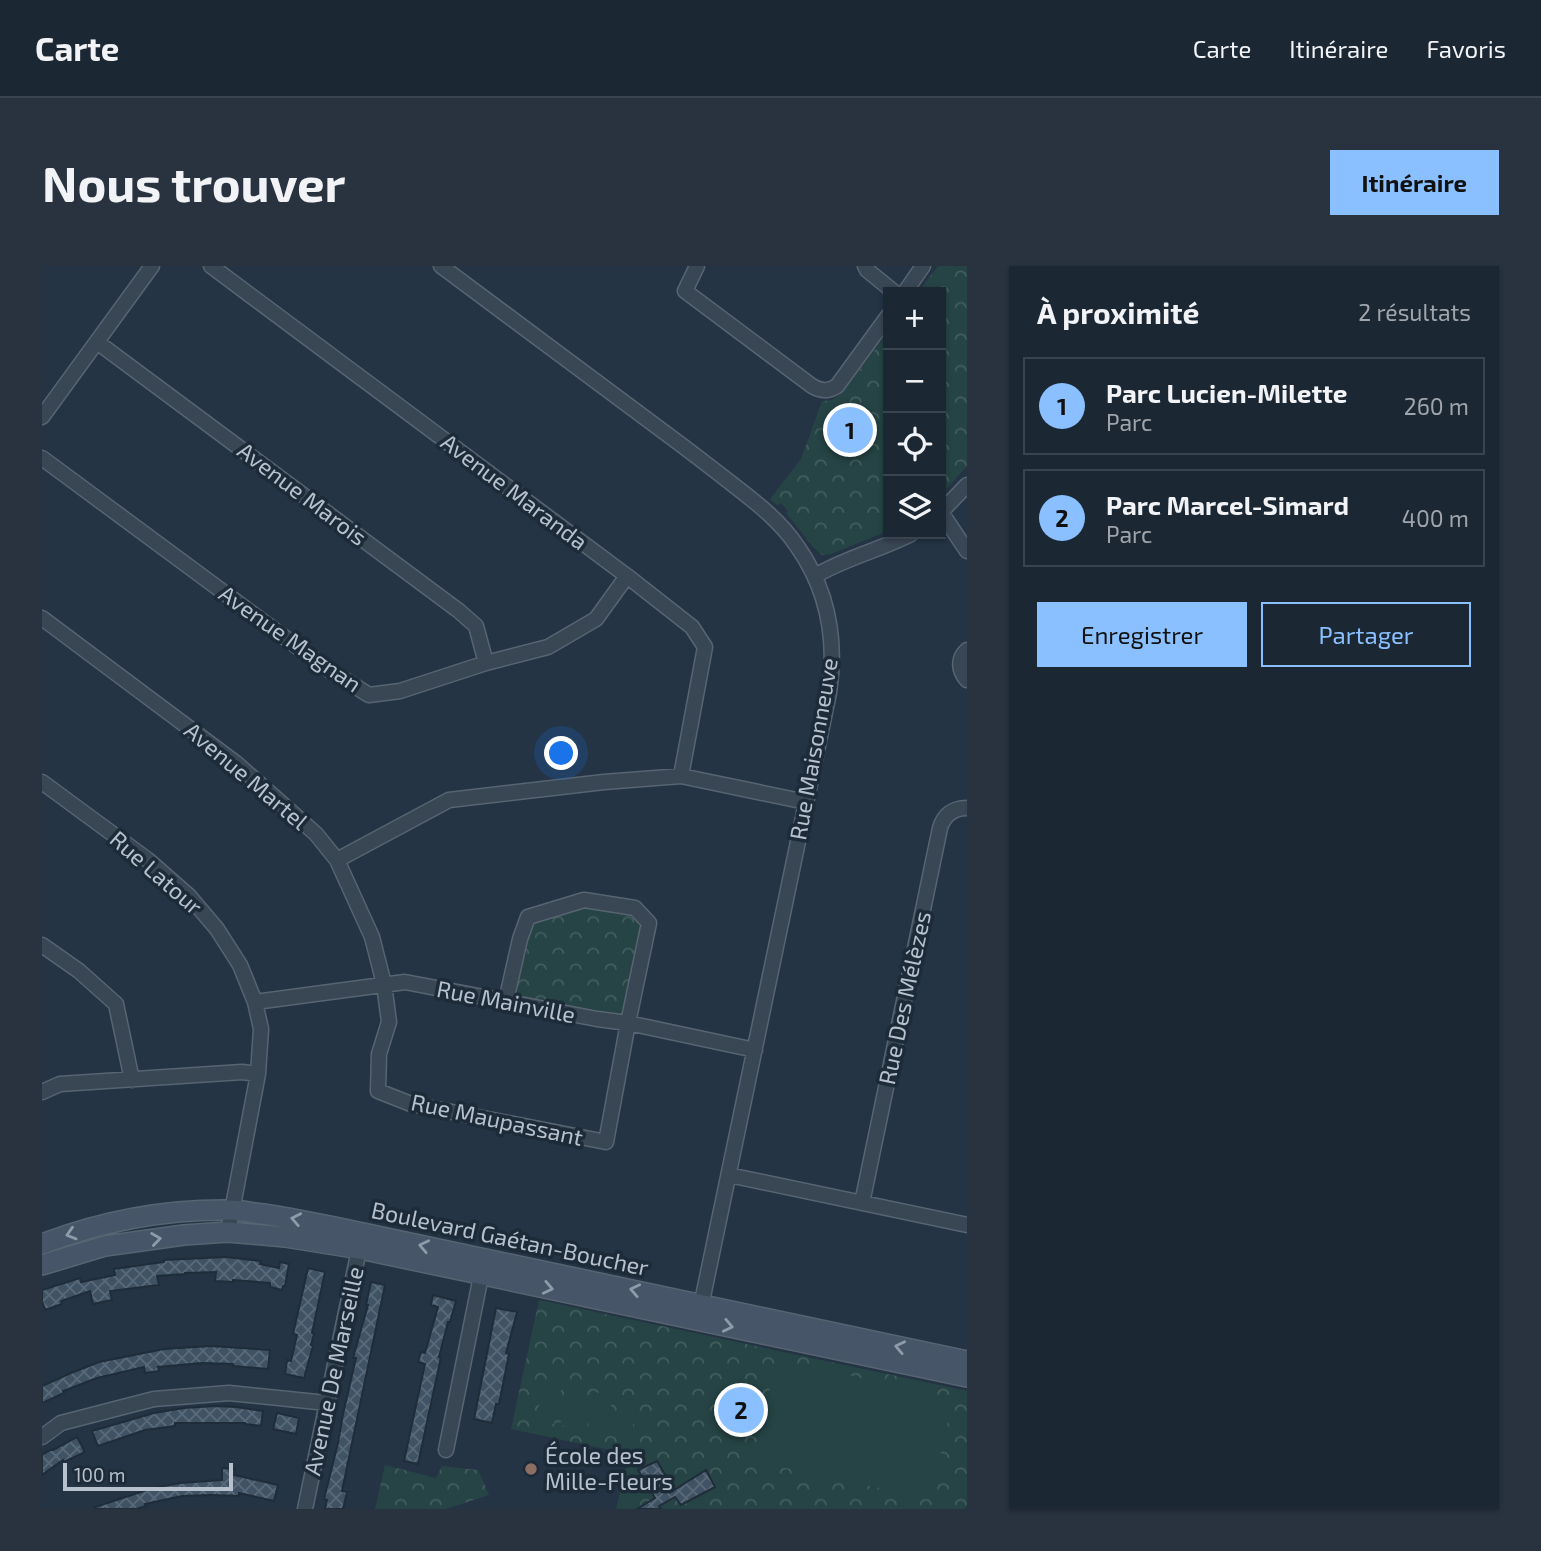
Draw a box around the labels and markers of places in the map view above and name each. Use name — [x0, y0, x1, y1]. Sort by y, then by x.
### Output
pin: 1 — [827, 404, 873, 456]
pin: 2 — [718, 1384, 764, 1436]
place label: École des Mille-Fleurs — [545, 1441, 673, 1495]
marker: École des Mille-Fleurs — [523, 1461, 539, 1477]

